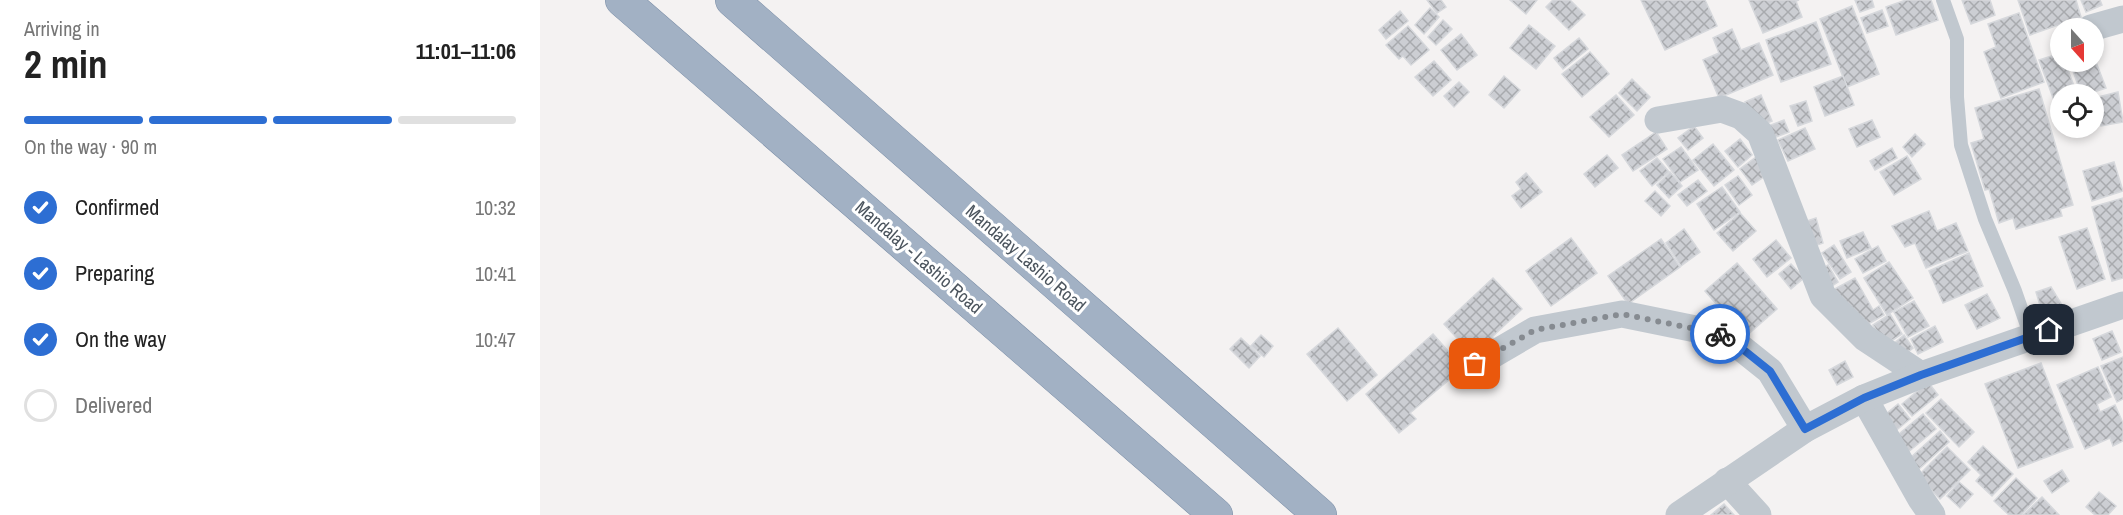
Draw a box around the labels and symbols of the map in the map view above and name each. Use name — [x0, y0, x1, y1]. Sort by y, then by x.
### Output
north arrow — [2050, 18, 2104, 72]
street label: Mandalay - Lashio Road — [850, 195, 988, 319]
street label: Mandalay Lashio Road — [961, 199, 1091, 317]
courier — [1690, 304, 1750, 364]
pin — [2023, 304, 2074, 355]
pin — [1449, 338, 1500, 389]

